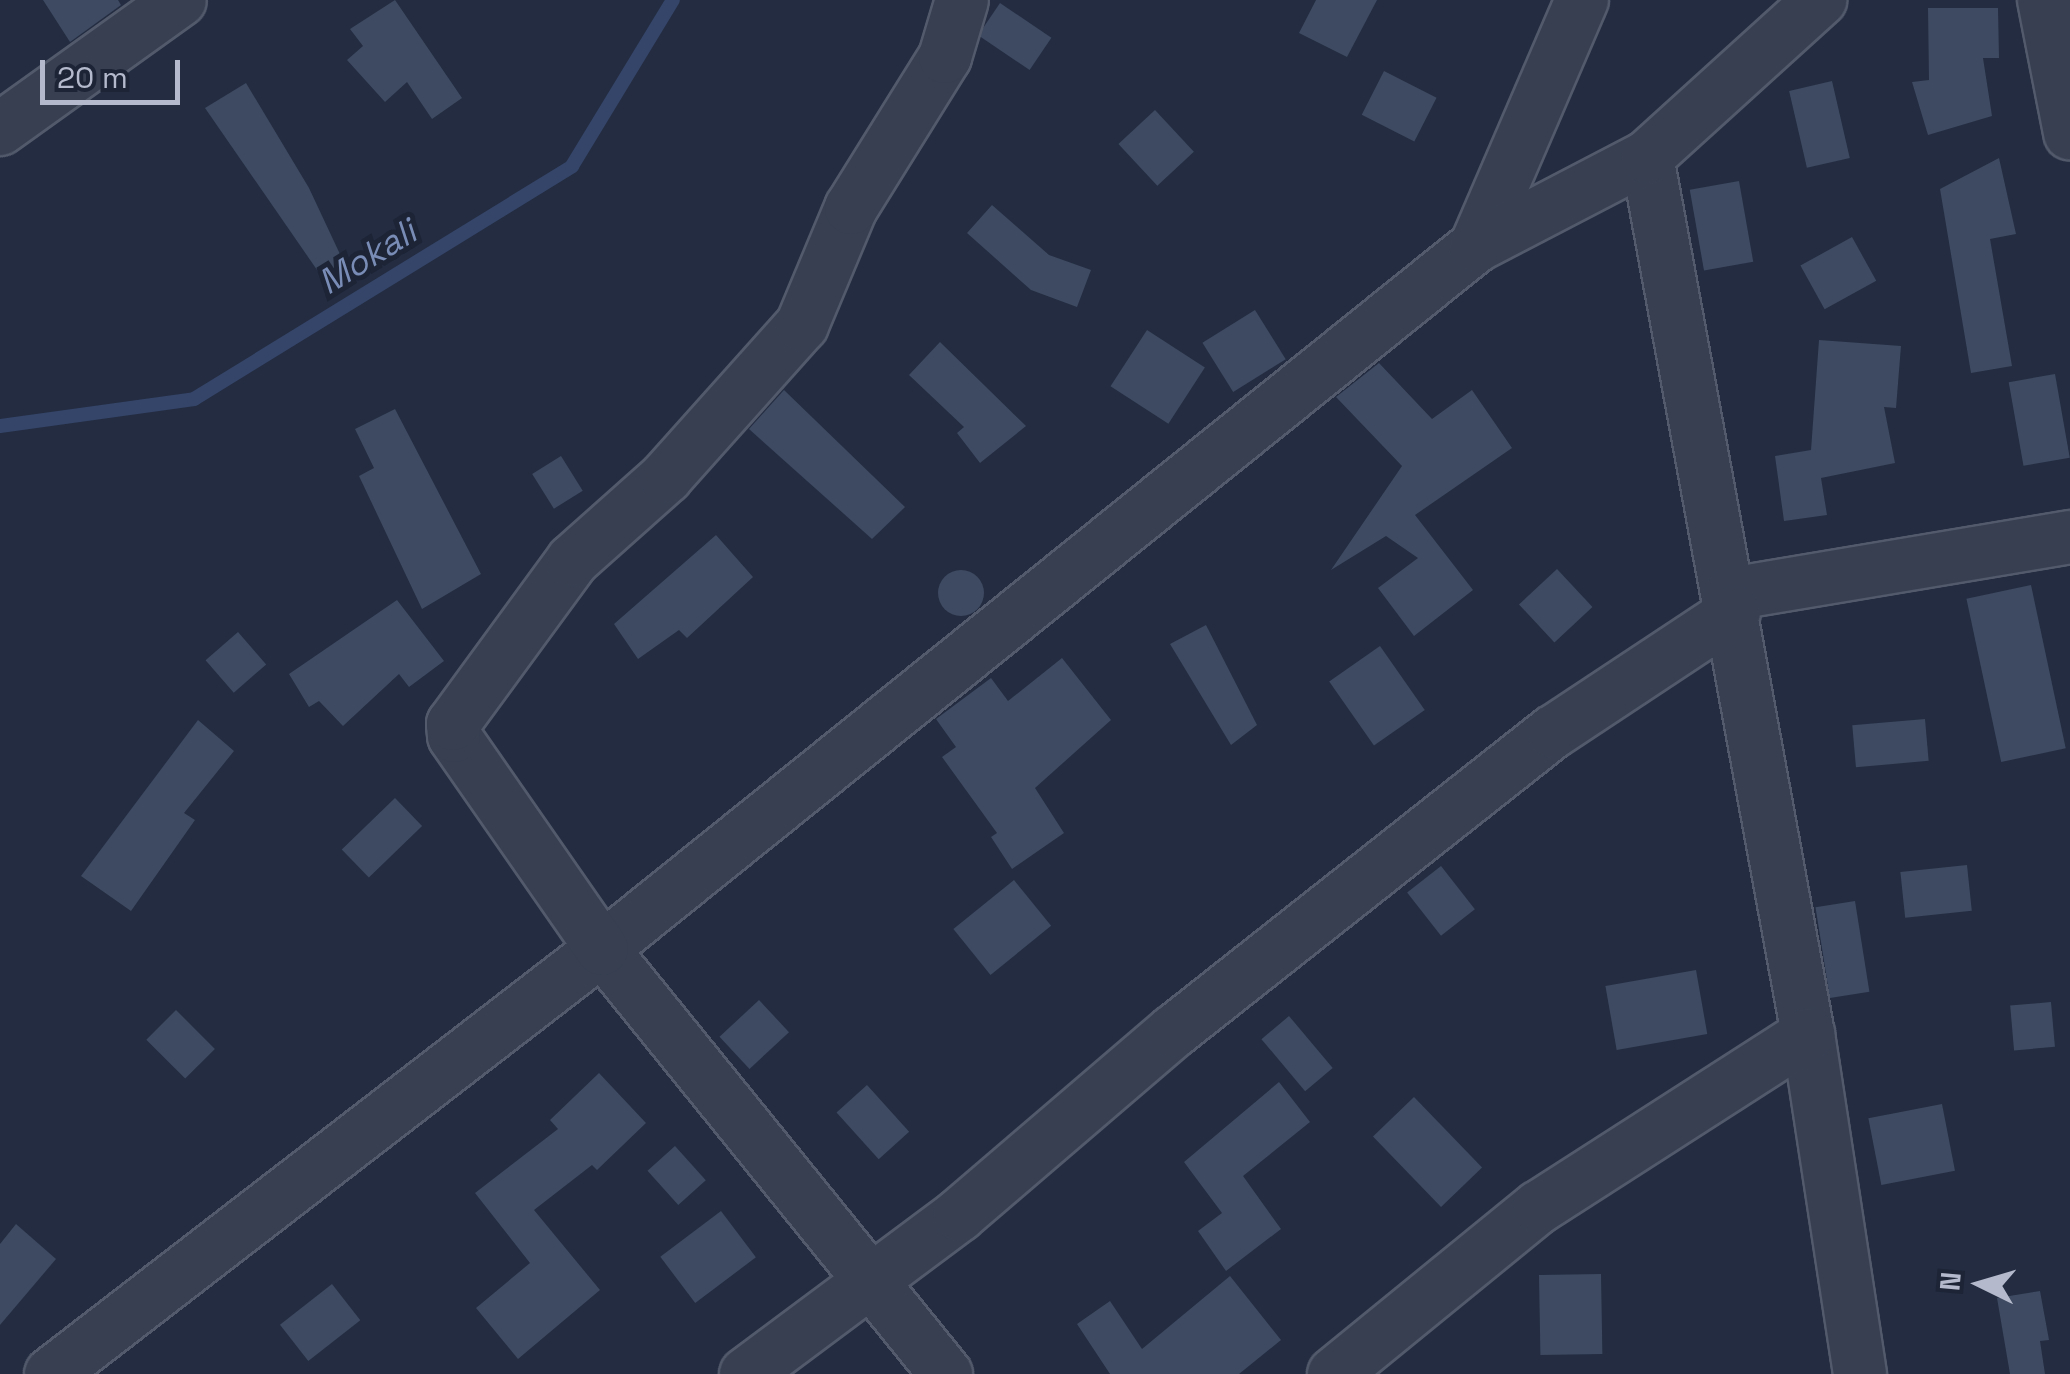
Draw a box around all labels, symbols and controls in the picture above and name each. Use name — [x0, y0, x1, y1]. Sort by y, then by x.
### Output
scale bar — [45, 40, 185, 102]
text: 20 m — [57, 58, 128, 97]
water label: Mokali — [310, 211, 424, 303]
north arrow — [1930, 1234, 2030, 1334]
text: N — [1931, 1270, 1969, 1292]

